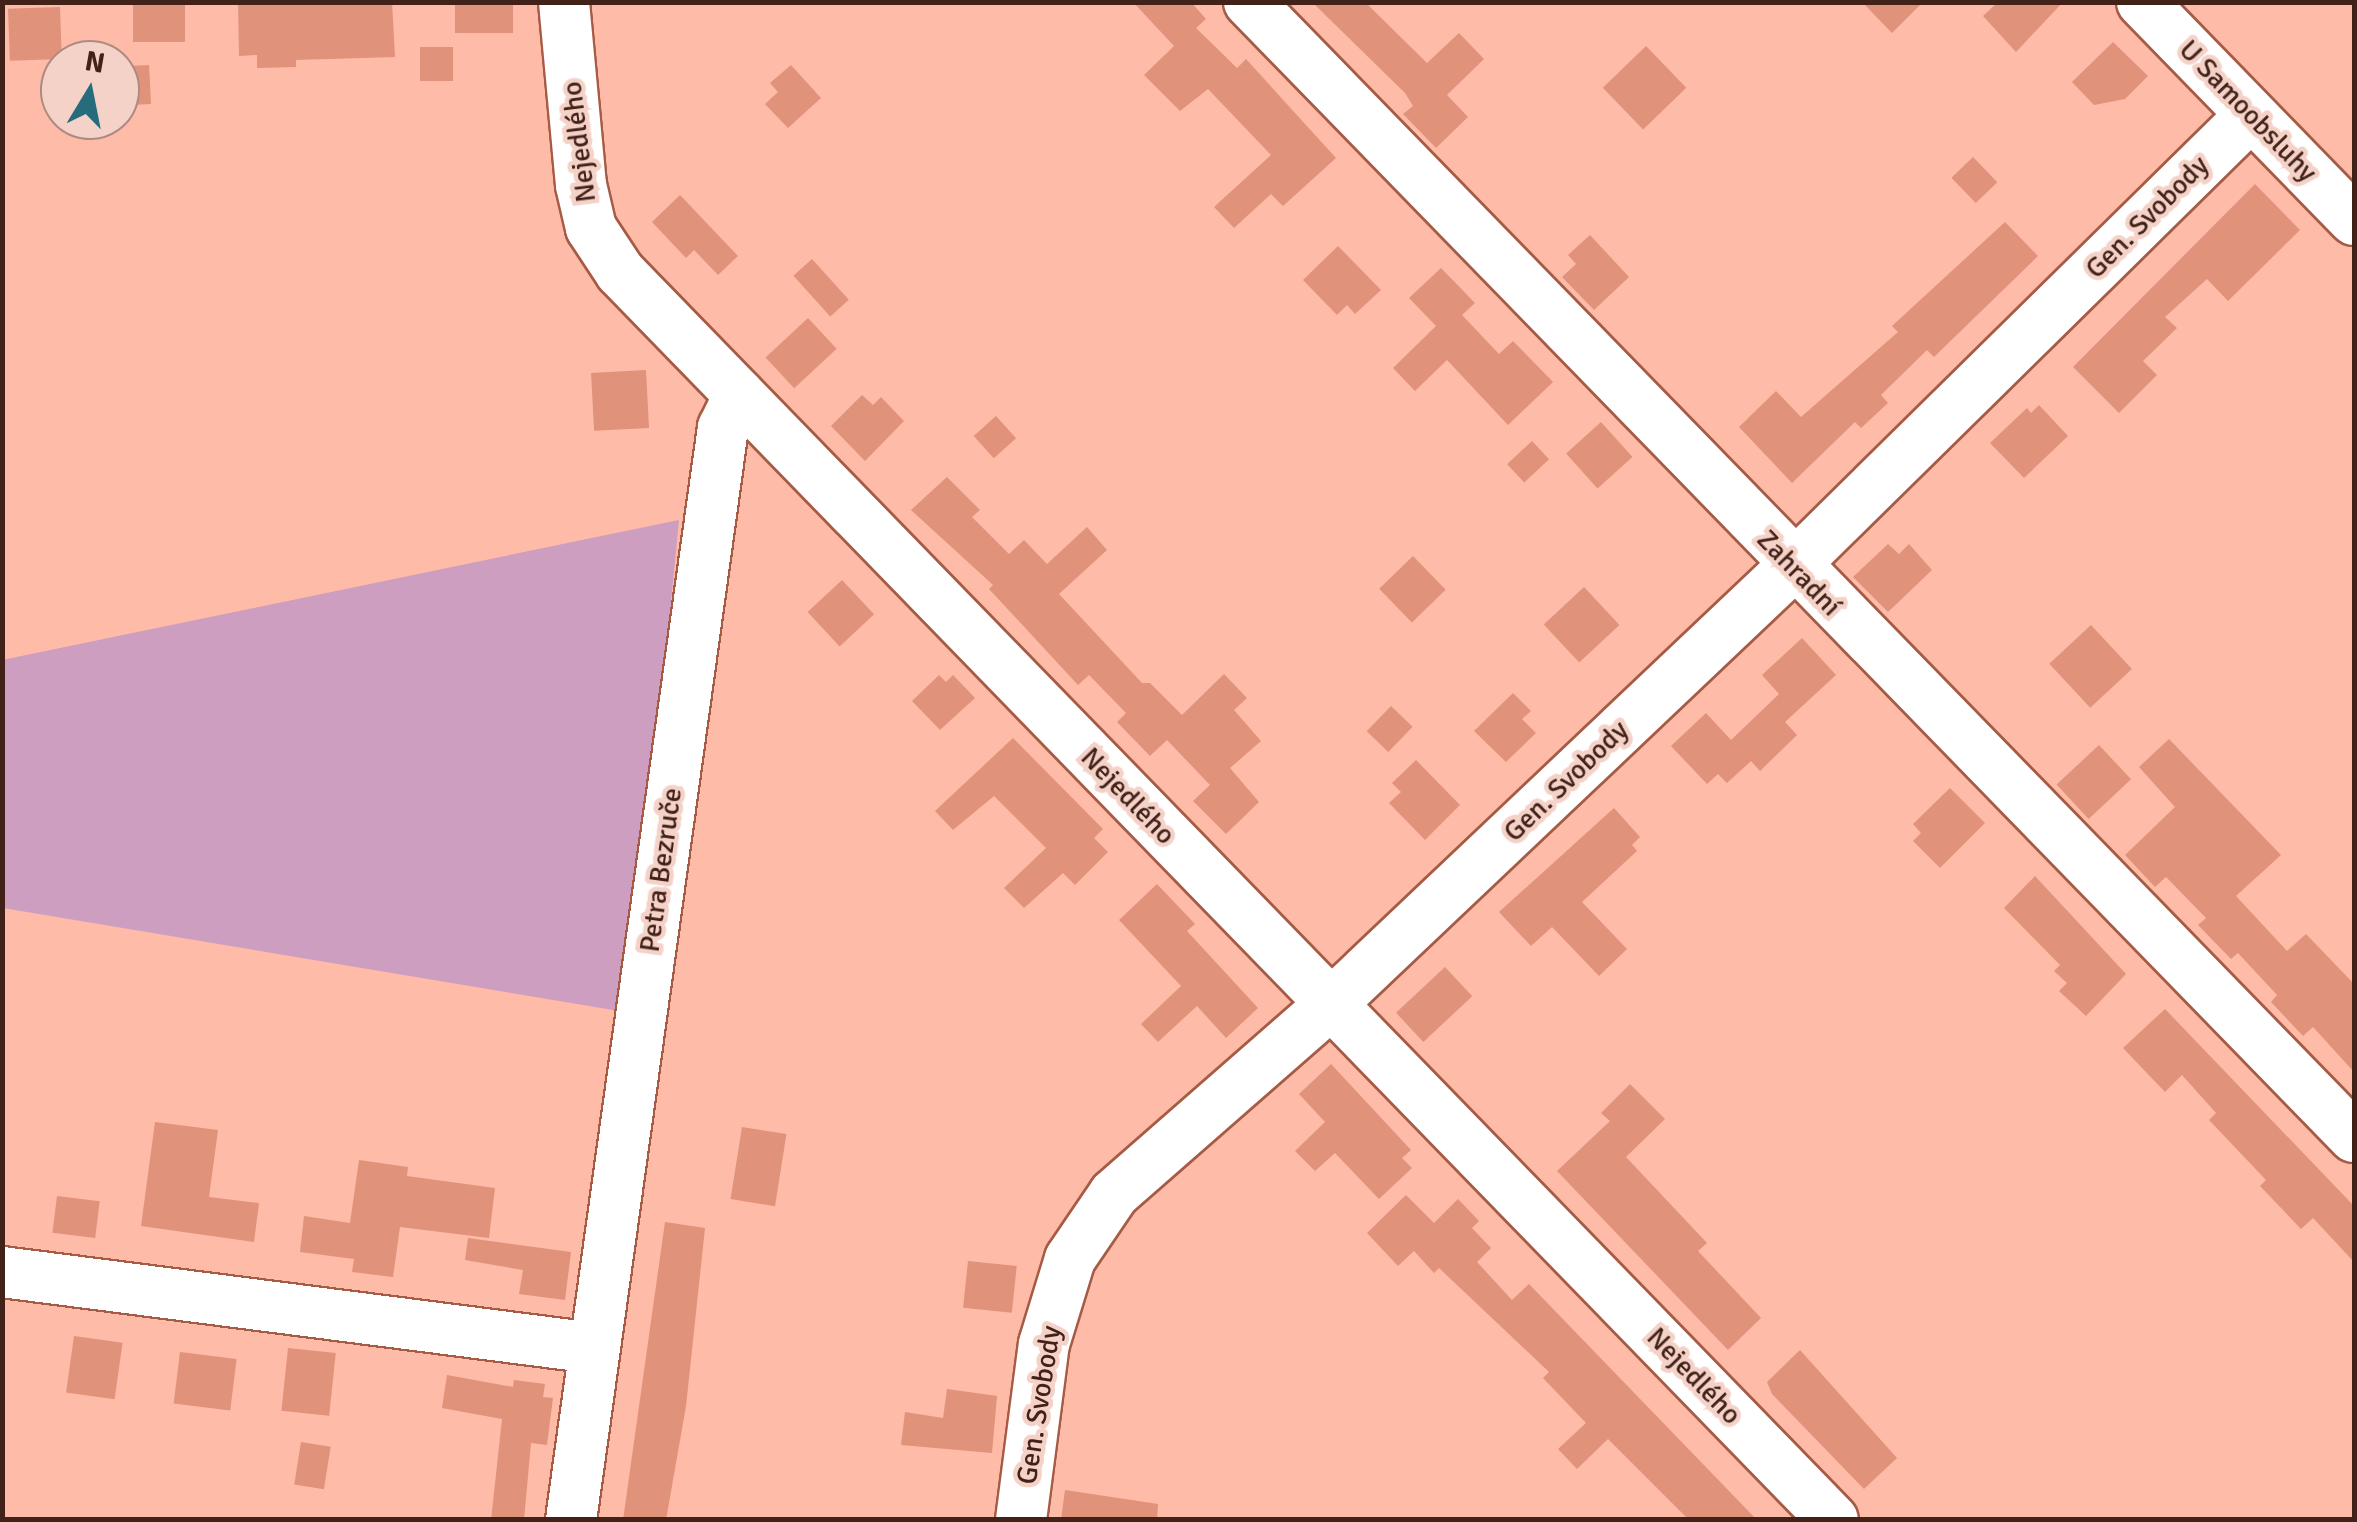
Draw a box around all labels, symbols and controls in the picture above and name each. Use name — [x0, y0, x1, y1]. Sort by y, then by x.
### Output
street label: U Samoobsluhy — [2172, 33, 2324, 189]
north arrow — [40, 40, 140, 140]
text: N — [82, 44, 107, 81]
street label: Nejedlého — [555, 80, 603, 204]
street label: Gen. Svobody — [2079, 149, 2215, 285]
street label: Zahradní — [1750, 523, 1848, 623]
street label: Gen. Svobody — [1497, 713, 1635, 849]
street label: Nejedlého — [1074, 741, 1182, 851]
street label: Petra Bezruče — [633, 786, 689, 954]
street label: Nejedlého — [1640, 1321, 1748, 1431]
street label: Gen. Svobody — [1010, 1323, 1068, 1487]

